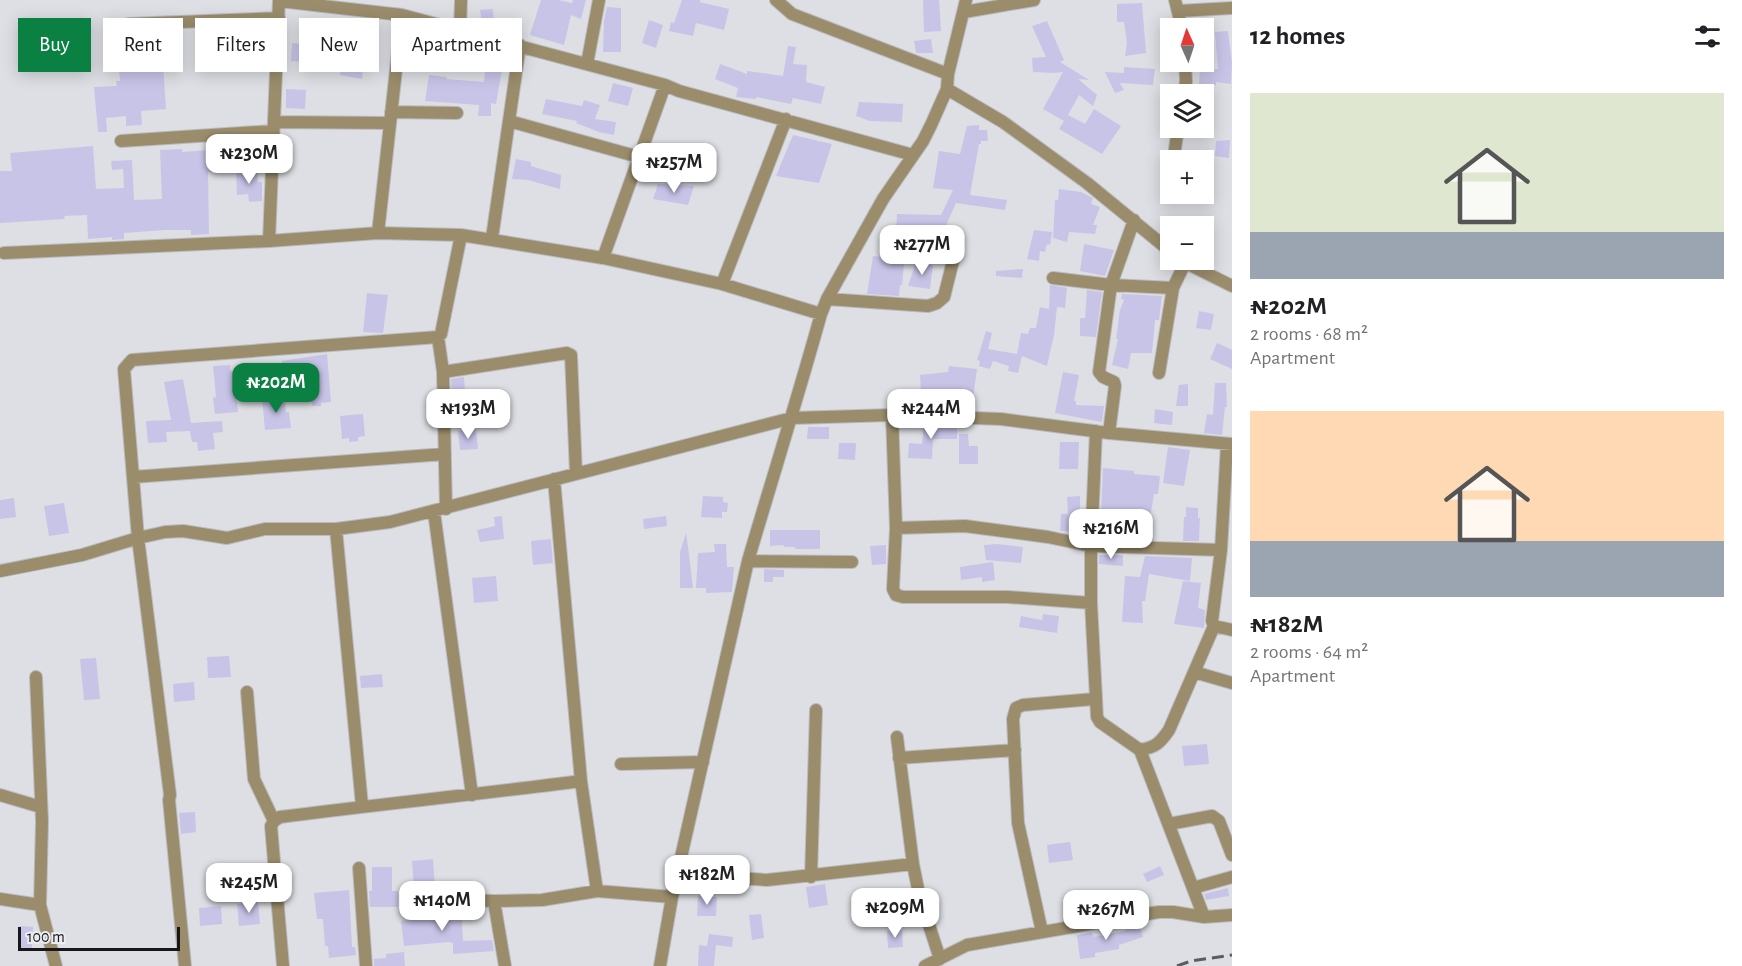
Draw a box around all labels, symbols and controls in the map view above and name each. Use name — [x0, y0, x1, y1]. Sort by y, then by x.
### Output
chip: Buy — [18, 18, 91, 72]
chip: Rent — [103, 18, 183, 72]
chip: Filters — [195, 18, 287, 72]
chip: New — [299, 18, 379, 72]
chip: Apartment — [391, 18, 522, 72]
north arrow — [1160, 18, 1214, 72]
map controls — [1160, 18, 1214, 270]
icon: filters — [1691, 20, 1724, 53]
text: 12 homes — [1250, 23, 1345, 49]
button: layers — [1160, 84, 1214, 138]
icon: home — [1433, 132, 1541, 240]
pin: ₦230M — [207, 134, 291, 185]
text: ₦230M — [220, 143, 278, 163]
pin: ₦257M — [632, 143, 716, 194]
button: + — [1160, 150, 1214, 204]
text: ₦257M — [646, 152, 702, 172]
button: − — [1160, 216, 1214, 270]
pin: ₦277M — [880, 225, 964, 276]
text: ₦277M — [894, 234, 950, 254]
text: ₦202M — [1250, 293, 1327, 319]
text: 2 rooms · 68 m² — [1250, 324, 1368, 344]
text: Apartment — [1250, 348, 1335, 368]
pin: ₦202M — [234, 363, 318, 414]
text: ₦202M — [246, 372, 306, 392]
pin: ₦193M — [426, 389, 510, 440]
pin: ₦244M — [889, 389, 973, 440]
text: ₦193M — [440, 398, 496, 418]
text: ₦244M — [901, 398, 961, 418]
icon: home — [1433, 450, 1541, 558]
pin: ₦216M — [1069, 509, 1153, 560]
text: ₦216M — [1083, 518, 1139, 538]
text: ₦182M — [1250, 611, 1323, 637]
text: 2 rooms · 64 m² — [1250, 642, 1368, 662]
text: Apartment — [1250, 666, 1335, 686]
pin: ₦182M — [665, 855, 749, 906]
pin: ₦245M — [207, 863, 291, 914]
text: ₦182M — [679, 864, 735, 884]
text: ₦245M — [220, 872, 278, 892]
pin: ₦140M — [400, 881, 484, 932]
pin: ₦209M — [853, 888, 937, 939]
text: ₦140M — [413, 890, 471, 910]
pin: ₦267M — [1064, 890, 1148, 941]
text: ₦209M — [865, 897, 925, 917]
text: ₦267M — [1077, 899, 1135, 919]
scale bar — [18, 924, 180, 952]
text: 100 m — [27, 929, 65, 945]

